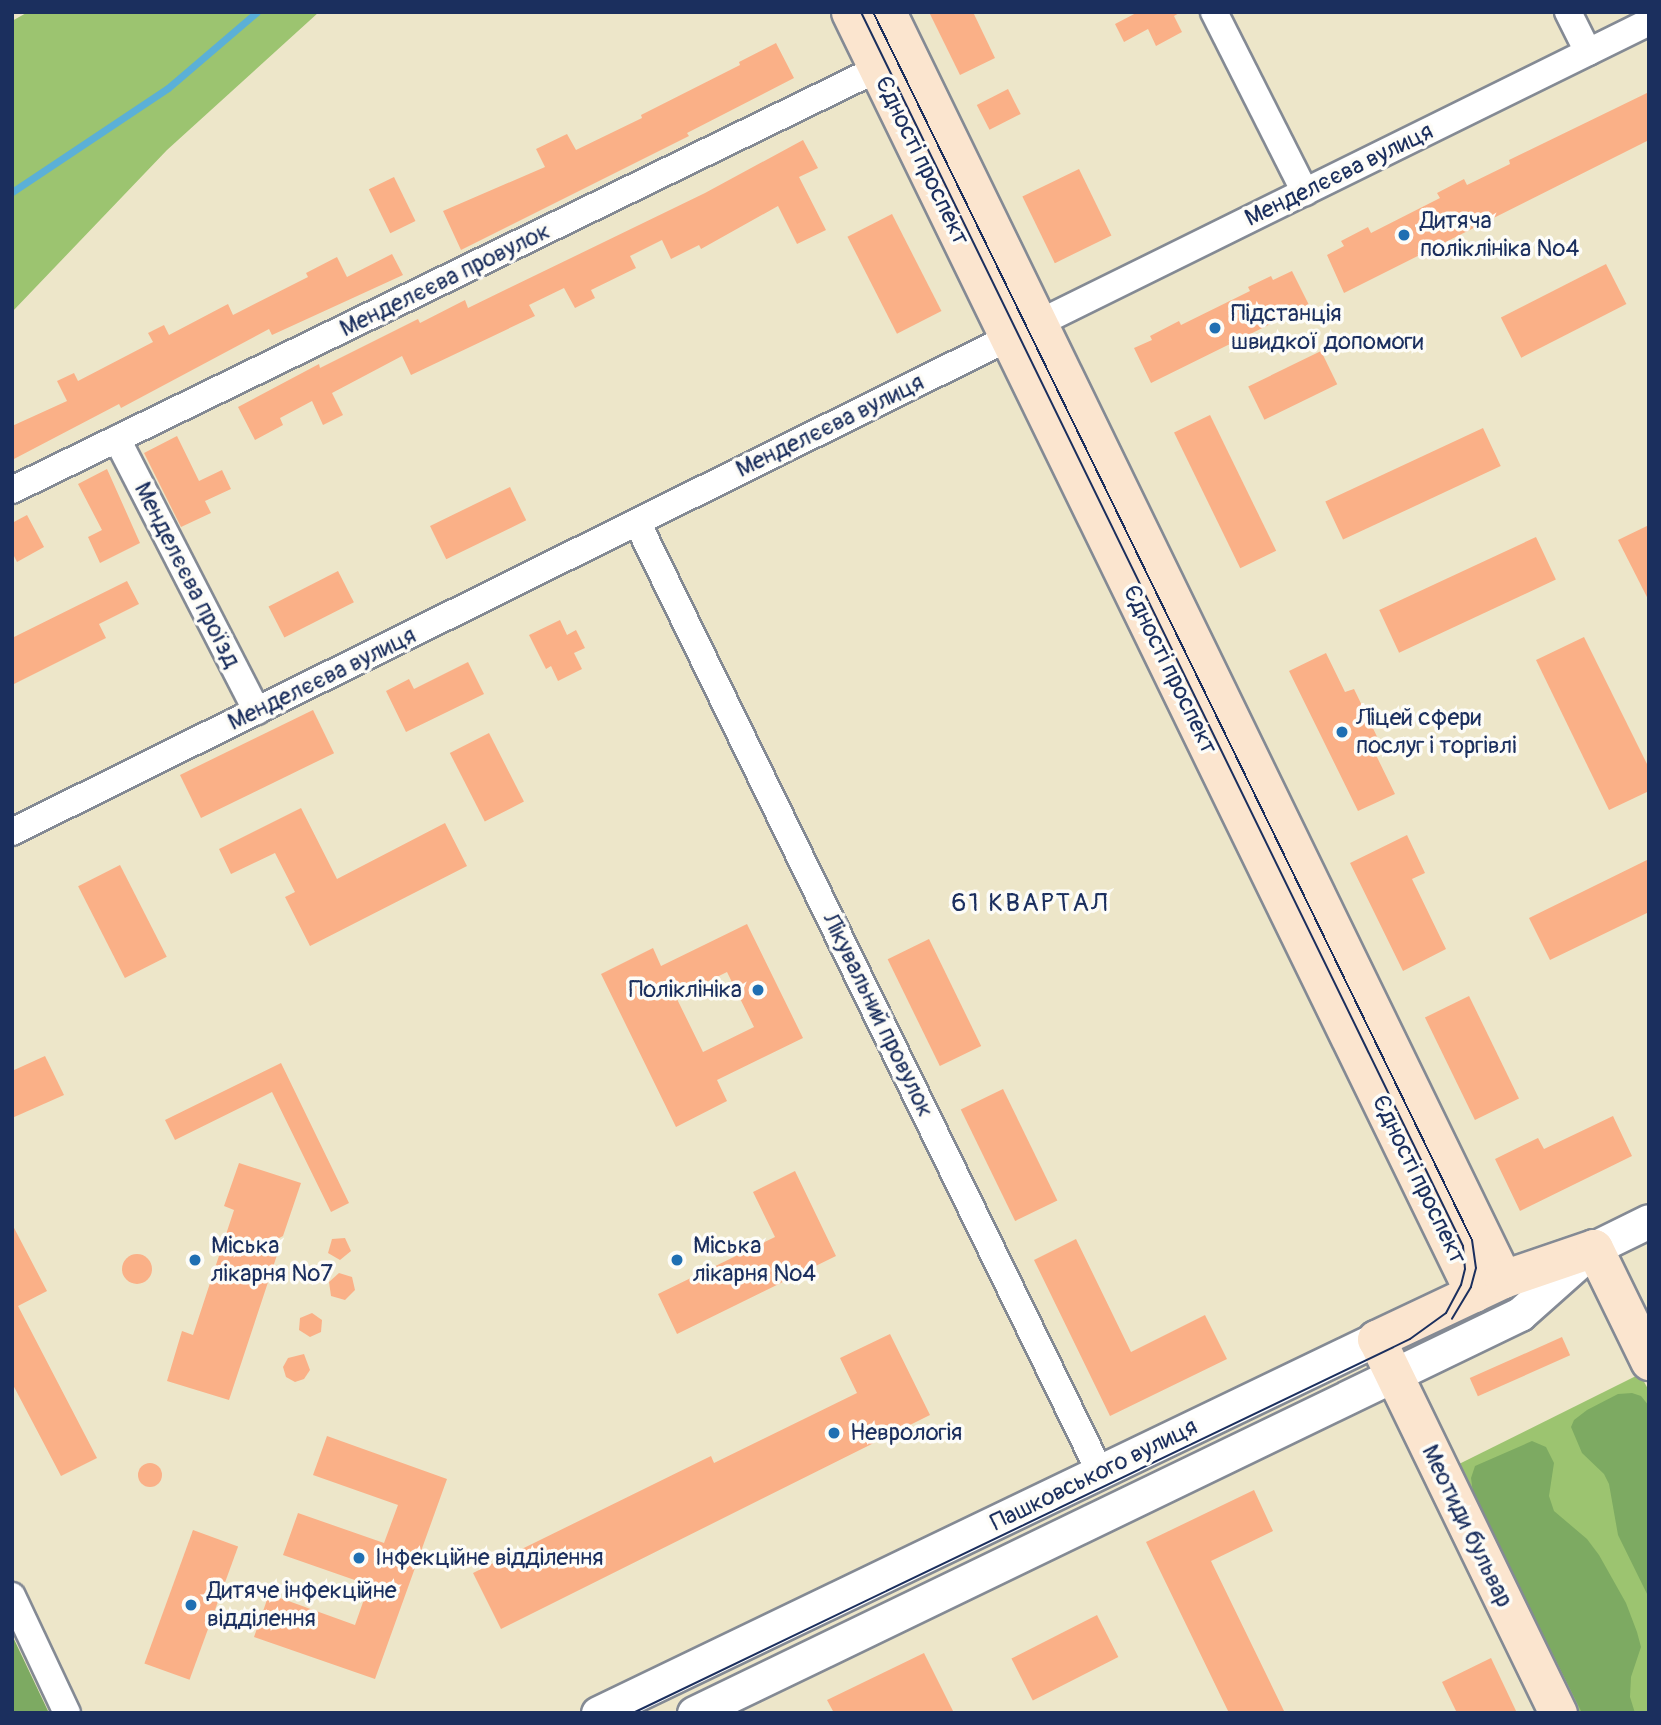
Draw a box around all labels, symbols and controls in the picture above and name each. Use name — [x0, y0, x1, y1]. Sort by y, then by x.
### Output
street label: Єдності проспект — [869, 72, 975, 250]
street label: Менделєєва вулиця — [1240, 117, 1438, 233]
place label: Дитяча поліклініка №4 — [1420, 207, 1579, 263]
street label: Менделєєва провулок — [335, 217, 555, 343]
marker: Дитяча поліклініка №4 — [1394, 225, 1414, 245]
place label: Підстанція швидкої допомоги — [1231, 300, 1423, 356]
marker: Підстанція швидкої допомоги — [1205, 318, 1225, 338]
street label: Менделєєва вулиця — [731, 368, 929, 484]
street label: Менделєєва проїзд — [128, 477, 246, 673]
street label: Єдності проспект — [1117, 581, 1223, 759]
street label: Менделєєва вулиця — [223, 621, 421, 737]
place label: Ліцей сфери послуг і торгівлі — [1356, 704, 1516, 760]
marker: Ліцей сфери послуг і торгівлі — [1334, 724, 1350, 740]
district label: 61 КВАРТАЛ — [953, 888, 1107, 920]
street label: Лікувальний провулок — [816, 908, 940, 1122]
place label: Поліклініка — [629, 976, 742, 1004]
marker: Поліклініка — [748, 980, 768, 1000]
street label: Єдності проспект — [1366, 1091, 1472, 1269]
place label: Міська лікарня №7 — [211, 1232, 333, 1288]
place label: Міська лікарня №4 — [693, 1232, 816, 1288]
marker: Міська лікарня №7 — [185, 1250, 205, 1270]
marker: Міська лікарня №4 — [667, 1250, 687, 1270]
street label: Пашковського вулиця — [986, 1412, 1202, 1538]
place label: Неврологія — [850, 1419, 962, 1447]
marker: Неврологія — [824, 1423, 844, 1443]
street label: Меотиди бульвар — [1415, 1440, 1519, 1612]
place label: Інфекційне відділення — [375, 1544, 604, 1572]
marker: Інфекційне відділення — [349, 1548, 369, 1568]
place label: Дитяче інфекційне відділення — [207, 1577, 397, 1633]
marker: Дитяче інфекційне відділення — [181, 1595, 201, 1615]

